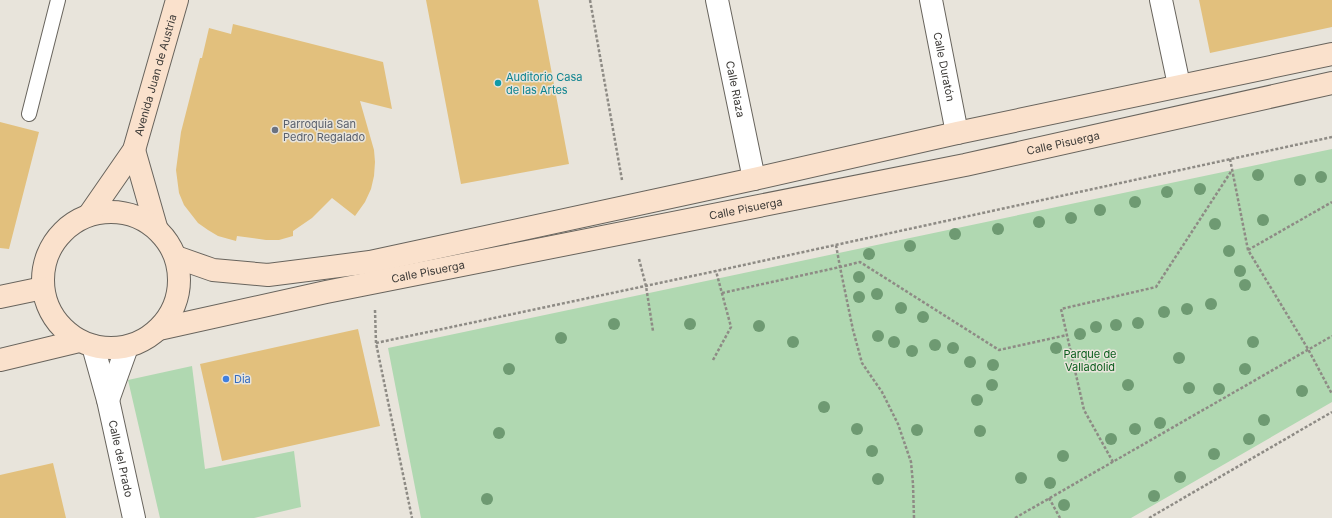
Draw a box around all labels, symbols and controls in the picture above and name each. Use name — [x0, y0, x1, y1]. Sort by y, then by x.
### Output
street label: Avenida Juan de Austria — [131, 13, 180, 138]
street label: Calle Duratón — [930, 31, 958, 103]
street label: Calle Riaza — [723, 60, 748, 119]
place label: Auditorio Casa de las Artes — [506, 70, 582, 97]
marker: Auditorio Casa de las Artes — [493, 78, 503, 88]
place label: Parroquia San Pedro Regalado — [283, 117, 366, 144]
marker: Parroquia San Pedro Regalado — [270, 125, 280, 135]
street label: Calle Pisuerga — [1025, 128, 1101, 158]
street label: Calle Pisuerga — [708, 194, 784, 223]
street label: Calle Pisuerga — [390, 258, 466, 286]
park label: Parque de Valladolid — [1063, 347, 1117, 374]
place label: Dia — [234, 372, 251, 386]
marker: Dia — [221, 374, 231, 384]
street label: Calle del Prado — [106, 419, 136, 499]

